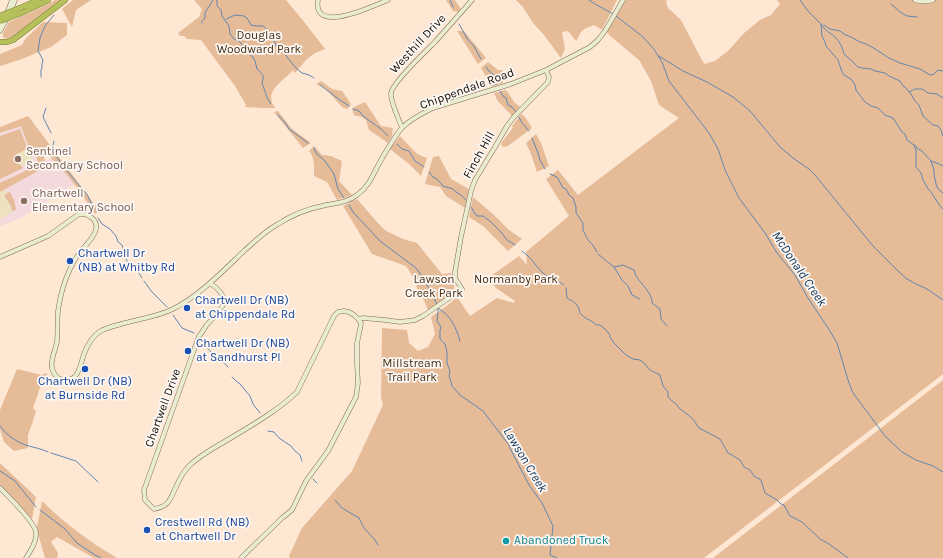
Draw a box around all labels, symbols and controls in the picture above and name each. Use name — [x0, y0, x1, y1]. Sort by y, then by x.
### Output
street label: Westhill Drive — [387, 11, 449, 77]
park label: Douglas Woodward Park — [217, 29, 301, 57]
street label: Chippendale Road — [418, 65, 516, 113]
street label: Finch Hill — [460, 129, 498, 181]
place label: Sentinel Secondary School — [26, 145, 123, 173]
marker: Sentinel Secondary School — [13, 154, 23, 164]
place label: Chartwell Elementary School — [32, 187, 134, 215]
marker: Chartwell Elementary School — [19, 196, 29, 206]
water label: McDonald Creek — [768, 229, 830, 309]
place label: Chartwell Dr (NB) at Whitby Rd — [78, 247, 175, 275]
marker: Chartwell Dr (NB) at Whitby Rd — [65, 256, 75, 266]
park label: Lawson Creek Park — [405, 273, 463, 301]
park label: Normanby Park — [474, 273, 558, 287]
place label: Chartwell Dr (NB) at Chippendale Rd — [195, 294, 295, 322]
marker: Chartwell Dr (NB) at Chippendale Rd — [182, 303, 192, 313]
place label: Chartwell Dr (NB) at Sandhurst Pl — [196, 337, 290, 365]
marker: Chartwell Dr (NB) at Sandhurst Pl — [183, 346, 193, 356]
park label: Millstream Trail Park — [382, 357, 442, 385]
marker: Chartwell Dr (NB) at Burnside Rd — [80, 364, 90, 374]
street label: Chartwell Drive — [142, 367, 184, 449]
place label: Chartwell Dr (NB) at Burnside Rd — [38, 375, 132, 403]
water label: Lawson Creek — [499, 425, 551, 495]
place label: Crestwell Rd (NB) at Chartwell Dr — [155, 516, 250, 544]
marker: Crestwell Rd (NB) at Chartwell Dr — [142, 525, 152, 535]
place label: Abandoned Truck — [514, 534, 609, 548]
marker: Abandoned Truck — [501, 536, 511, 546]

